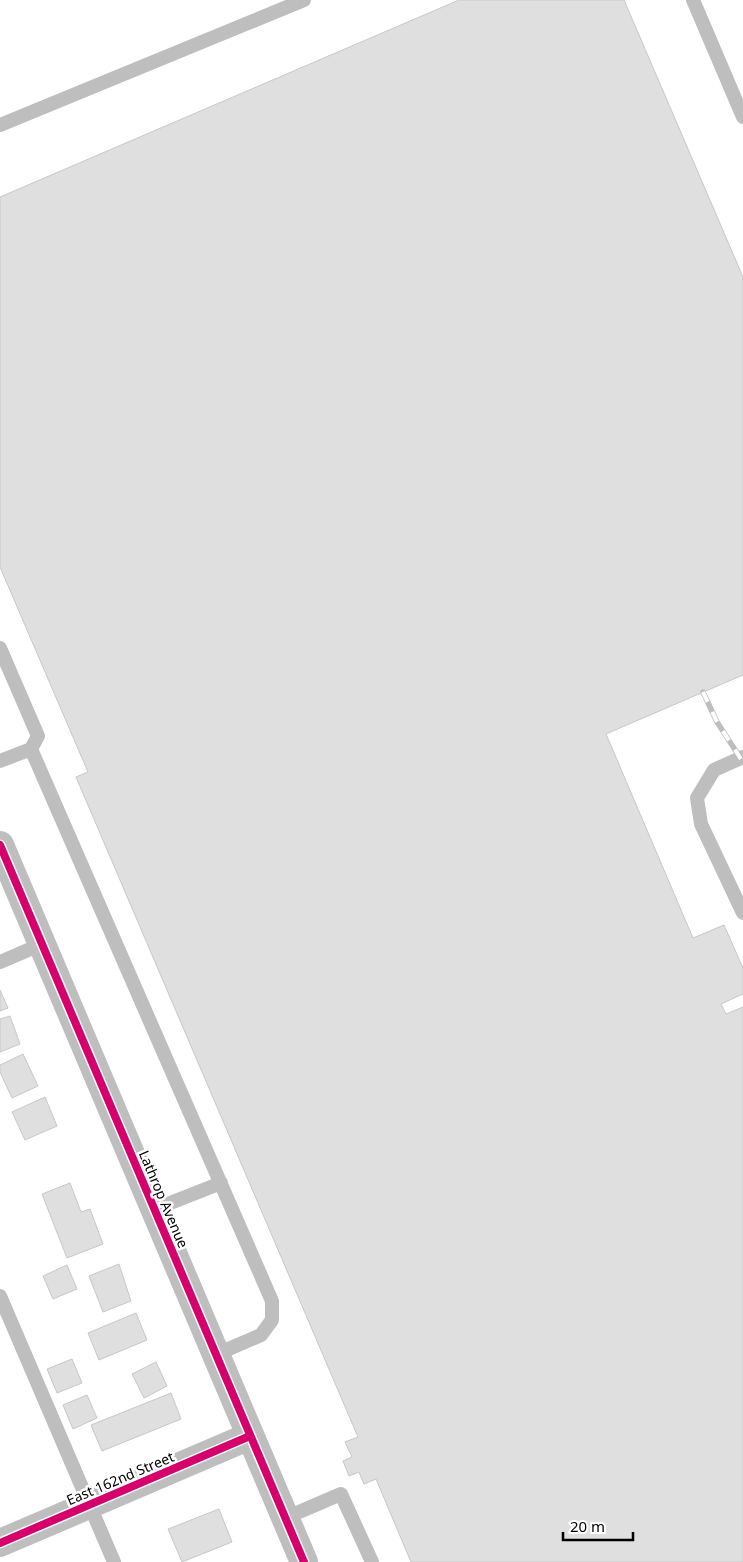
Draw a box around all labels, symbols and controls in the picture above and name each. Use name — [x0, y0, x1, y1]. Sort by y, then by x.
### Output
street label: Lathrop Avenue — [135, 1147, 193, 1251]
street label: East 162nd Street — [63, 1447, 177, 1509]
scale bar — [563, 1510, 633, 1542]
text: 20 m — [570, 1516, 605, 1536]

